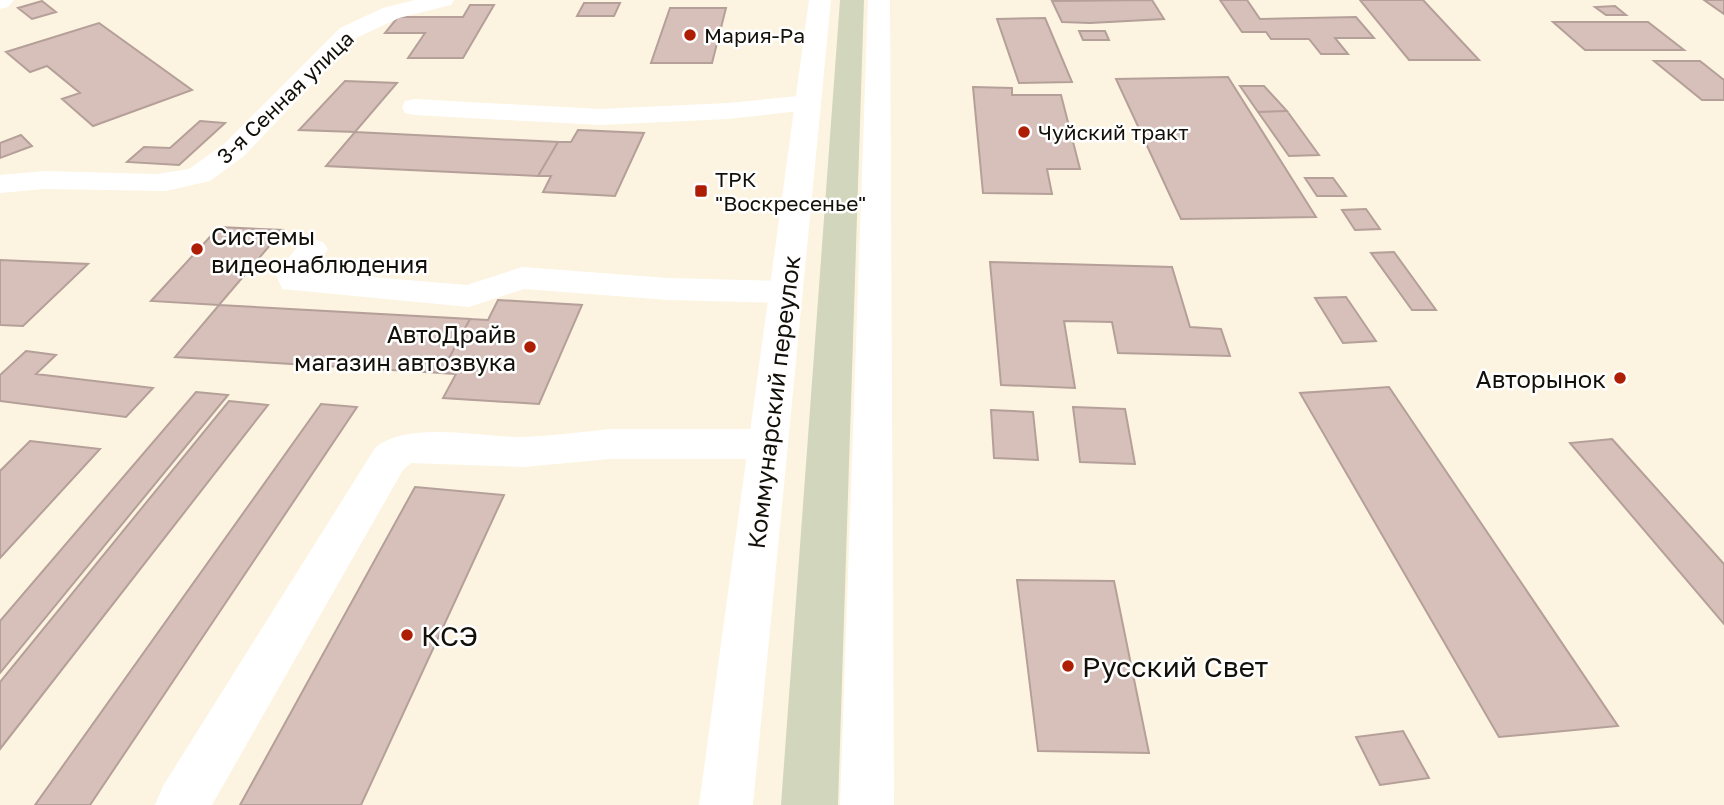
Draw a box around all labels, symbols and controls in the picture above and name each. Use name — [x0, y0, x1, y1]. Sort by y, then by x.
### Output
place label: Мария-Ра — [704, 22, 805, 48]
street label: 3-я Сенная улица — [211, 25, 359, 169]
marker: Мария-Ра — [682, 27, 698, 43]
place label: Чуйский тракт — [1038, 119, 1188, 145]
marker: Чуйский тракт — [1016, 124, 1032, 140]
place label: ТРК "Воскресенье" — [715, 166, 866, 216]
marker: ТРК "Воскресенье" — [693, 183, 709, 199]
place label: Системы видеонаблюдения — [211, 221, 428, 278]
marker: Системы видеонаблюдения — [189, 241, 205, 257]
street label: Коммунарский переулок — [741, 253, 805, 550]
place label: АвтоДрайв магазин автозвука — [294, 319, 516, 376]
marker: АвтоДрайв магазин автозвука — [522, 339, 538, 355]
place label: Авторынок — [1476, 364, 1606, 393]
marker: Авторынок — [1612, 370, 1628, 386]
place label: КСЭ — [421, 619, 478, 652]
marker: КСЭ — [399, 627, 415, 643]
place label: Русский Свет — [1082, 650, 1269, 683]
marker: Русский Свет — [1060, 658, 1076, 674]

